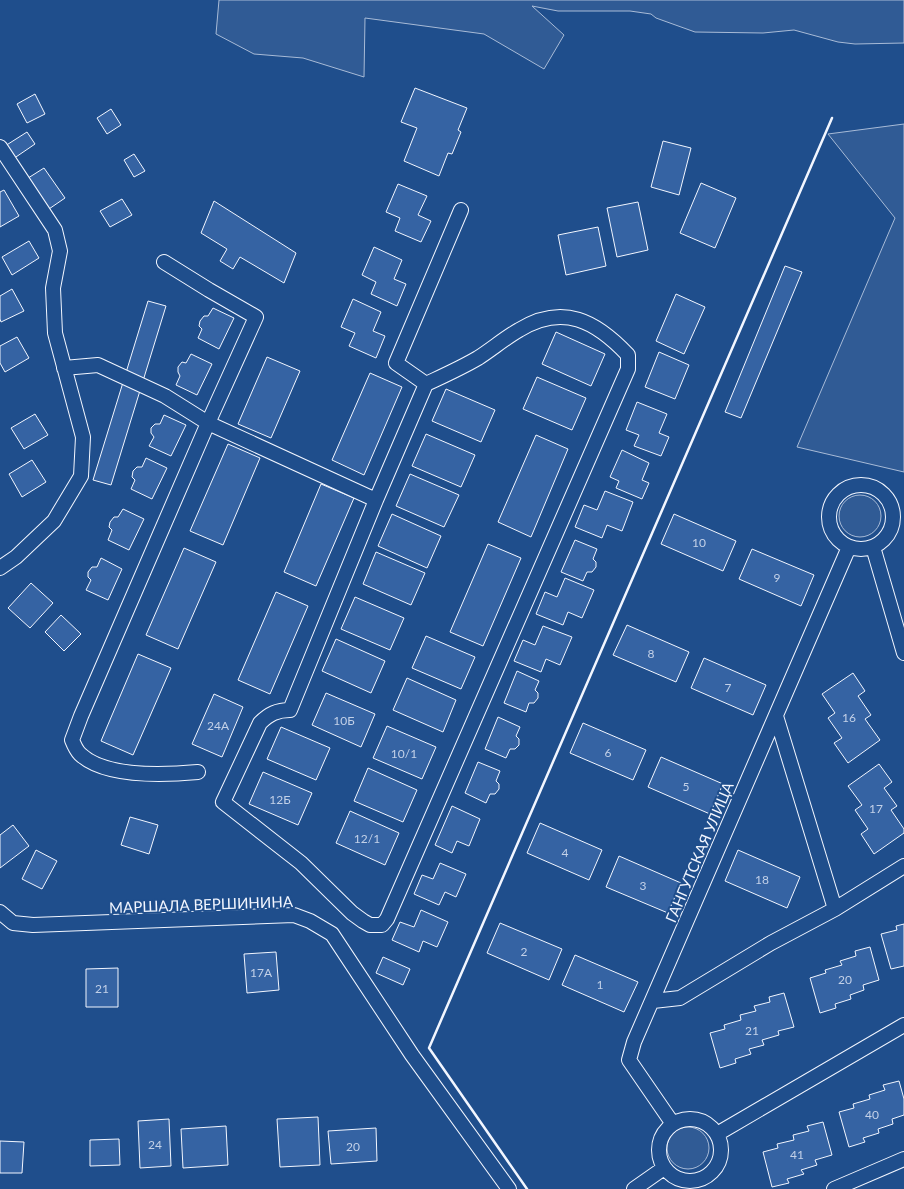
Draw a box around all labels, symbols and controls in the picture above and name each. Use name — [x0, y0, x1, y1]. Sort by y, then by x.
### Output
house number: 10 — [692, 535, 706, 550]
house number: 9 — [774, 570, 781, 585]
house number: 8 — [648, 646, 655, 661]
house number: 7 — [725, 680, 732, 695]
house number: 16 — [842, 710, 856, 725]
house number: 10Б — [333, 713, 355, 728]
house number: 24А — [207, 718, 230, 733]
house number: 6 — [605, 745, 612, 760]
house number: 10/1 — [391, 746, 417, 761]
street label: ГАНГУТСКАЯ УЛИЦА — [661, 778, 737, 925]
house number: 5 — [683, 779, 690, 794]
house number: 12Б — [269, 792, 291, 807]
house number: 17 — [869, 801, 883, 816]
house number: 12/1 — [354, 831, 380, 846]
house number: 4 — [562, 845, 569, 860]
house number: 18 — [755, 872, 769, 887]
house number: 3 — [640, 878, 647, 893]
street label: МАРШАЛА ВЕРШИНИНА — [109, 892, 294, 916]
house number: 2 — [521, 944, 528, 959]
house number: 17А — [250, 965, 273, 980]
house number: 20 — [838, 972, 852, 987]
house number: 1 — [597, 977, 604, 992]
house number: 21 — [95, 981, 109, 996]
house number: 21 — [745, 1023, 759, 1038]
house number: 40 — [865, 1107, 879, 1122]
house number: 24 — [148, 1137, 162, 1152]
house number: 20 — [346, 1139, 360, 1154]
house number: 41 — [790, 1147, 804, 1162]

